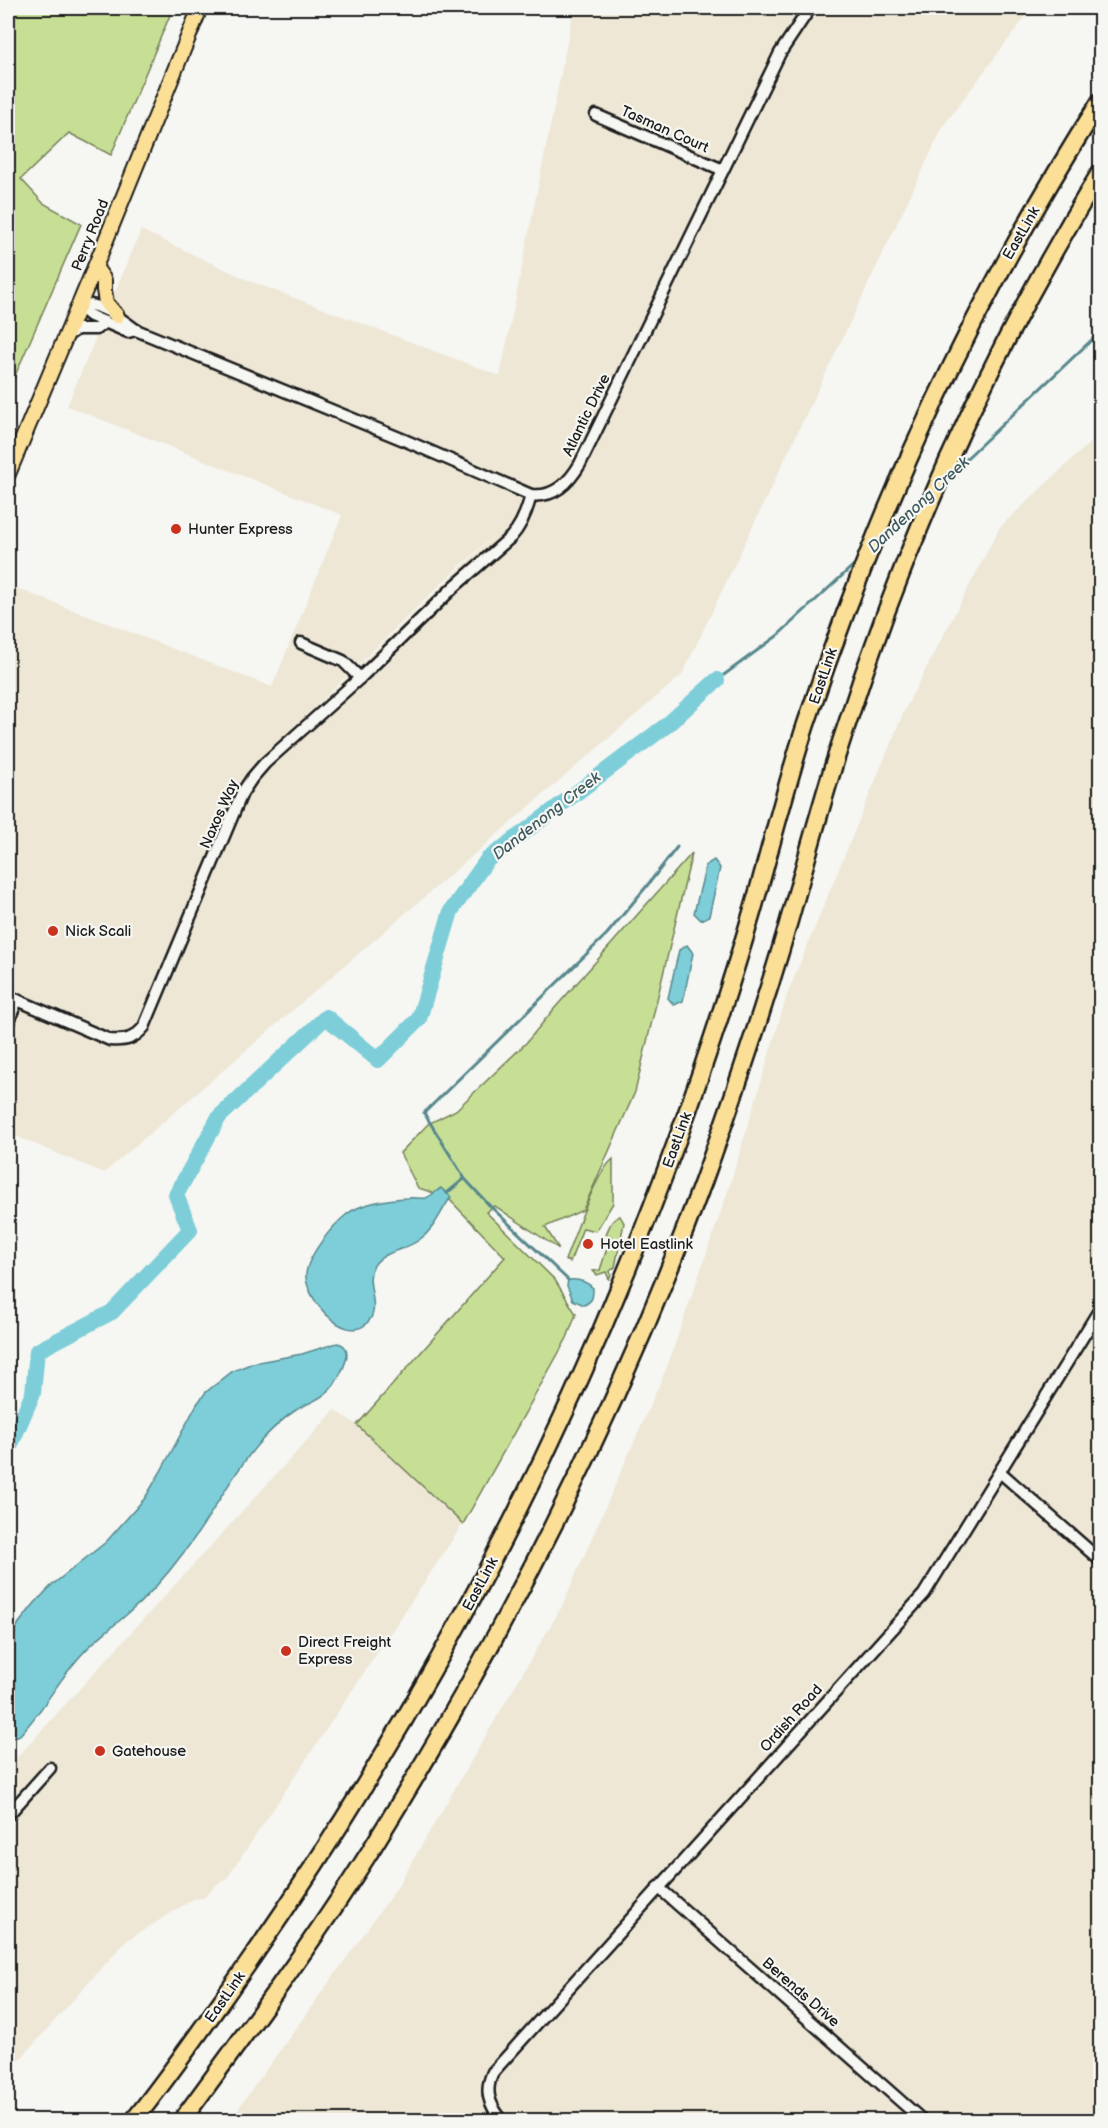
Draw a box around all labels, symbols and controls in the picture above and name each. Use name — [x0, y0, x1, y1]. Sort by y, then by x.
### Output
street label: Tasman Court — [618, 102, 712, 157]
street label: Perry Road — [68, 197, 113, 274]
street label: EastLink — [999, 203, 1045, 263]
street label: Atlantic Drive — [558, 371, 615, 460]
water label: Dandenong Creek — [864, 452, 975, 557]
place label: Hunter Express — [188, 520, 293, 539]
marker: Hunter Express — [169, 522, 183, 536]
street label: EastLink — [805, 645, 842, 707]
water label: Dandenong Creek — [489, 767, 606, 864]
street label: Naxos Way — [196, 776, 243, 852]
place label: Nick Scali — [65, 922, 131, 941]
marker: Nick Scali — [46, 924, 60, 938]
street label: EastLink — [659, 1109, 697, 1171]
place label: Hotel Eastlink — [600, 1235, 693, 1254]
marker: Hotel Eastlink — [581, 1237, 595, 1251]
street label: EastLink — [458, 1553, 503, 1614]
place label: Direct Freight Express — [298, 1633, 392, 1669]
marker: Direct Freight Express — [279, 1644, 293, 1658]
street label: Ordish Road — [756, 1681, 827, 1756]
place label: Gatehouse — [112, 1742, 186, 1761]
marker: Gatehouse — [93, 1744, 107, 1758]
street label: Berends Drive — [758, 1953, 844, 2031]
street label: EastLink — [201, 1967, 250, 2027]

